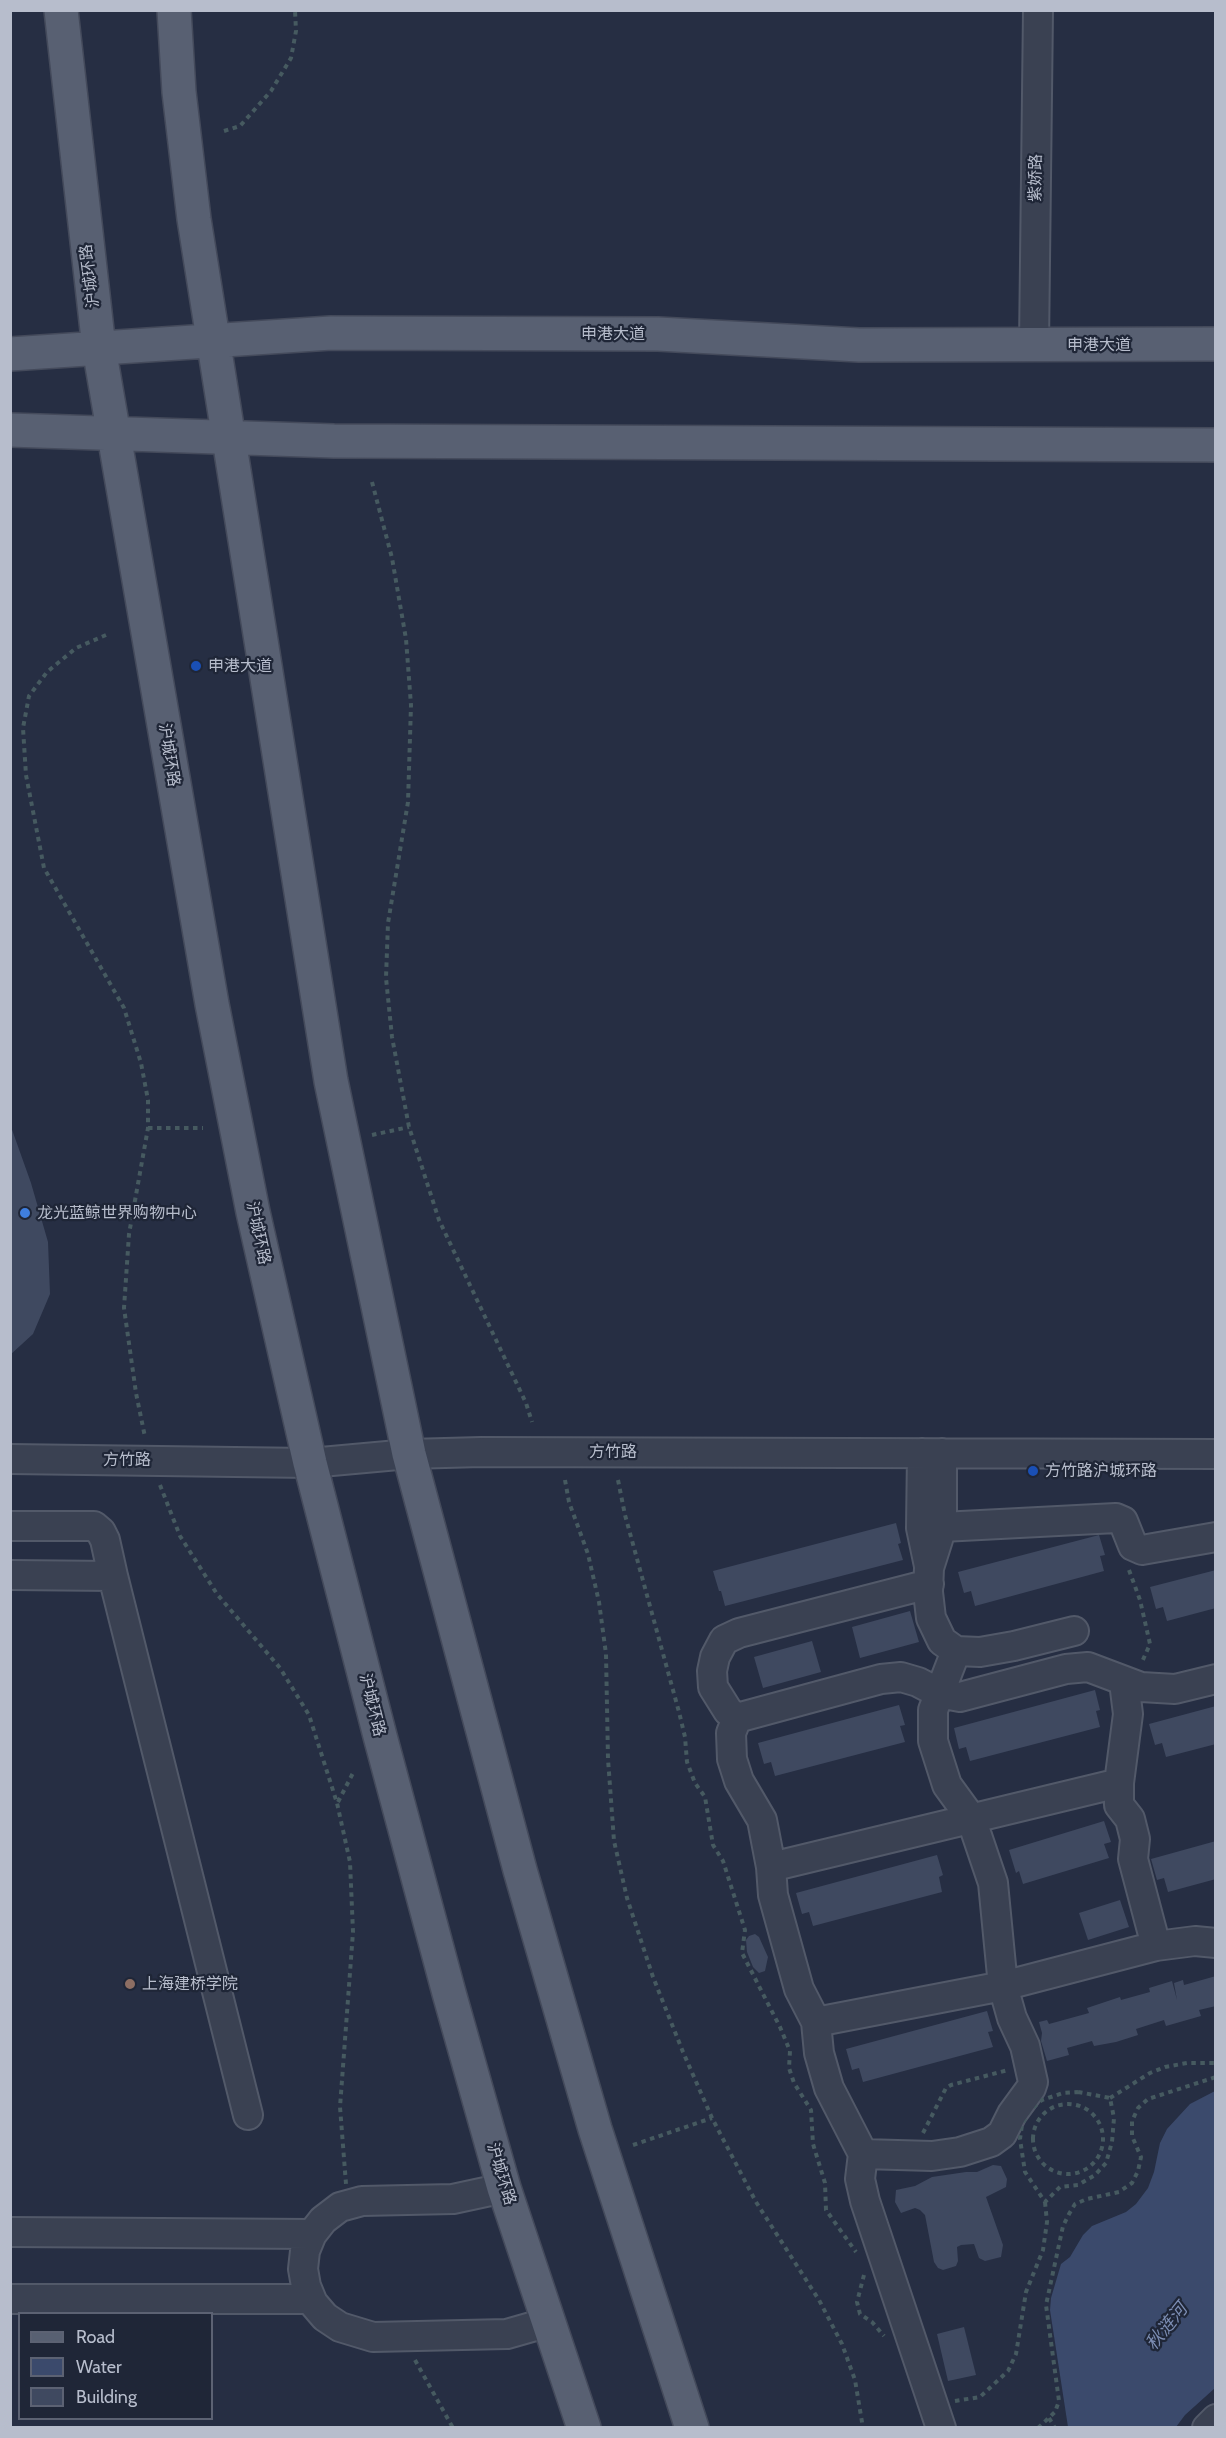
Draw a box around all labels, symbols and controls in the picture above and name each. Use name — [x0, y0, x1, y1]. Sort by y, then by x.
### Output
street label: 紫娇路 — [1026, 154, 1046, 202]
street label: 沪城环路 — [77, 243, 103, 309]
street label: 申港大道 — [581, 324, 645, 344]
street label: 申港大道 — [1067, 335, 1131, 355]
place label: 申港大道 — [208, 656, 272, 676]
marker: 申港大道 — [189, 659, 203, 673]
street label: 沪城环路 — [155, 722, 183, 788]
street label: 沪城环路 — [242, 1200, 274, 1266]
place label: 龙光蓝鲸世界购物中心 — [37, 1203, 197, 1223]
marker: 龙光蓝鲸世界购物中心 — [18, 1206, 32, 1220]
street label: 方竹路 — [589, 1442, 637, 1462]
street label: 方竹路 — [103, 1450, 151, 1470]
place label: 方竹路沪城环路 — [1045, 1461, 1157, 1481]
marker: 方竹路沪城环路 — [1026, 1464, 1040, 1478]
street label: 沪城环路 — [355, 1672, 389, 1738]
place label: 上海建桥学院 — [142, 1974, 238, 1994]
marker: 上海建桥学院 — [123, 1977, 137, 1991]
street label: 沪城环路 — [482, 2141, 520, 2207]
water label: 秋涟河 — [1142, 2299, 1192, 2355]
legend — [18, 2312, 213, 2420]
text: Road — [76, 2326, 115, 2348]
text: Water — [76, 2356, 122, 2378]
text: Building — [76, 2386, 137, 2408]

